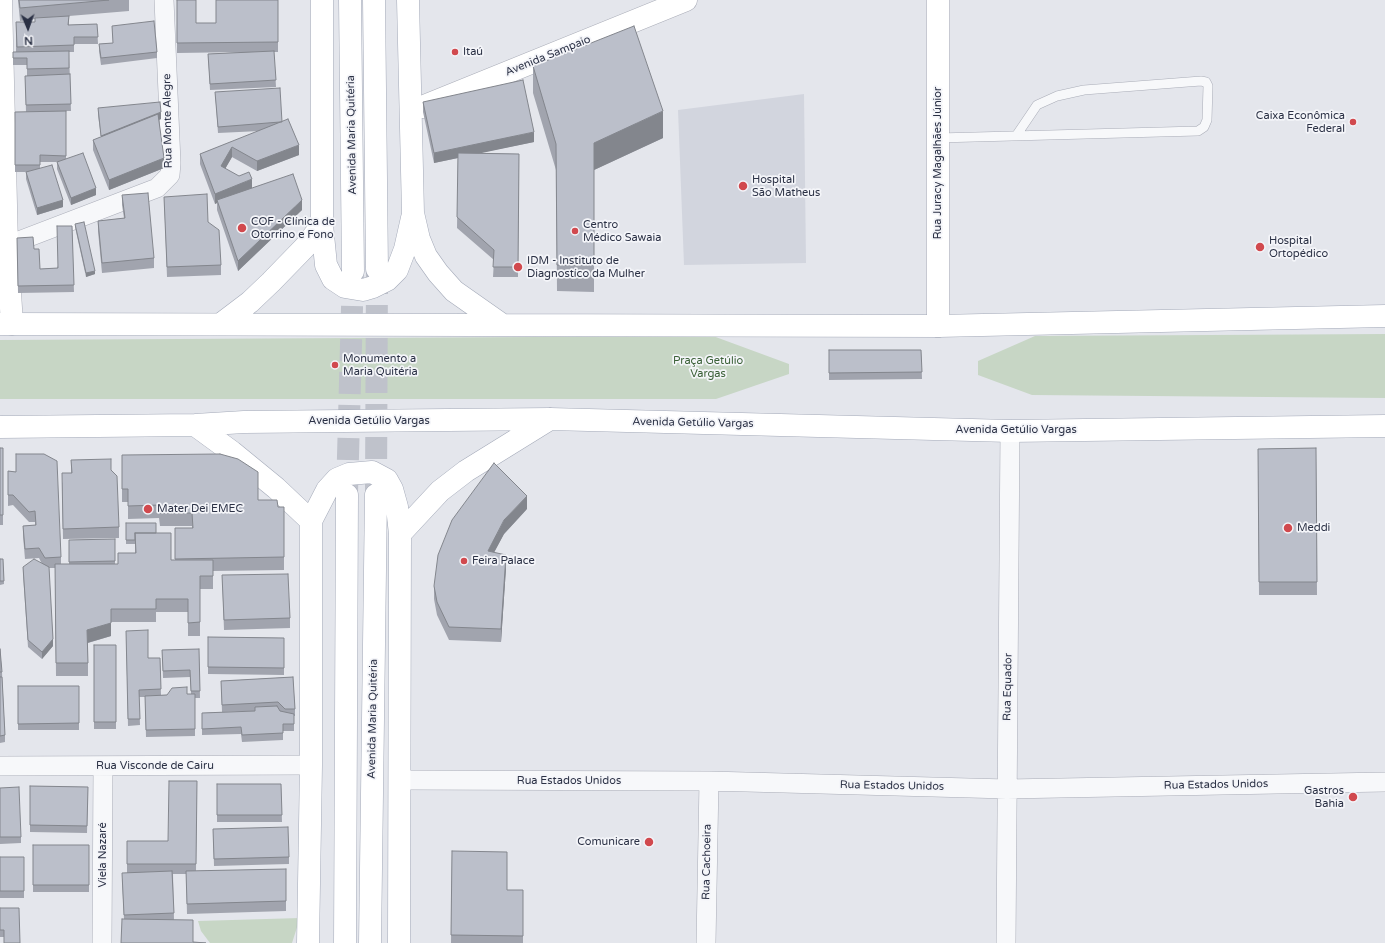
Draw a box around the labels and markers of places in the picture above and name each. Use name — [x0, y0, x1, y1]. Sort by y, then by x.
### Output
place label: Itaú — [463, 45, 483, 59]
marker: Itaú — [450, 47, 460, 57]
place label: Caixa Econômica Federal — [1256, 109, 1345, 135]
marker: Caixa Econômica Federal — [1348, 117, 1358, 127]
place label: Hospital São Matheus — [752, 173, 820, 199]
marker: Hospital São Matheus — [737, 180, 749, 192]
place label: COF - Clínica de Otorrino e Fono — [251, 215, 335, 241]
place label: Centro Médico Sawaia — [583, 218, 661, 244]
marker: COF - Clínica de Otorrino e Fono — [236, 222, 248, 234]
marker: Centro Médico Sawaia — [570, 226, 580, 236]
place label: Hospital Ortopédico — [1269, 234, 1328, 260]
marker: Hospital Ortopédico — [1254, 241, 1266, 253]
place label: IDM - Instituto de Diagnostíco da Mulher — [527, 254, 645, 280]
marker: IDM - Instituto de Diagnostíco da Mulher — [512, 261, 524, 273]
place label: Monumento a Maria Quitéria — [343, 352, 418, 378]
marker: Monumento a Maria Quitéria — [330, 360, 340, 370]
place label: Mater Dei EMEC — [157, 502, 243, 516]
marker: Mater Dei EMEC — [142, 503, 154, 515]
place label: Meddi — [1297, 521, 1330, 535]
marker: Meddi — [1282, 522, 1294, 534]
place label: Feira Palace — [472, 554, 535, 568]
marker: Feira Palace — [459, 556, 469, 566]
place label: Gastros Bahia — [1304, 784, 1344, 810]
marker: Gastros Bahia — [1347, 791, 1359, 803]
place label: Comunicare — [577, 835, 640, 849]
marker: Comunicare — [643, 836, 655, 848]

